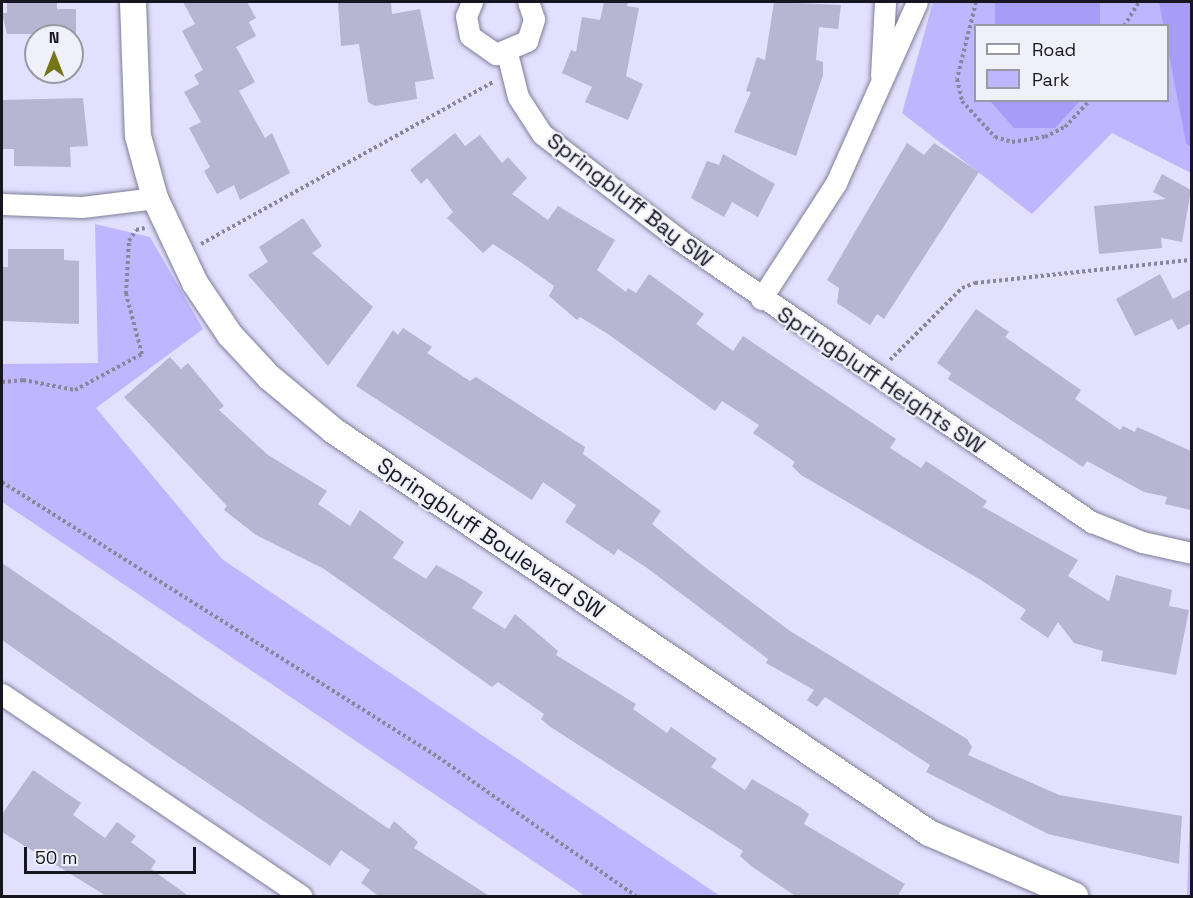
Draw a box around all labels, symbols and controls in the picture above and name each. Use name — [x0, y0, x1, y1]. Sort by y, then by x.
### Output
north arrow — [24, 24, 84, 84]
legend — [974, 24, 1169, 102]
text: N — [49, 27, 59, 48]
text: Road — [1032, 38, 1076, 61]
text: Park — [1032, 68, 1069, 91]
street label: Springbluff Bay SW — [542, 127, 718, 273]
street label: Springbluff Heights SW — [772, 301, 990, 459]
street label: Springbluff Boulevard SW — [372, 452, 610, 624]
scale bar — [27, 835, 200, 873]
text: 50 m — [35, 846, 77, 869]

